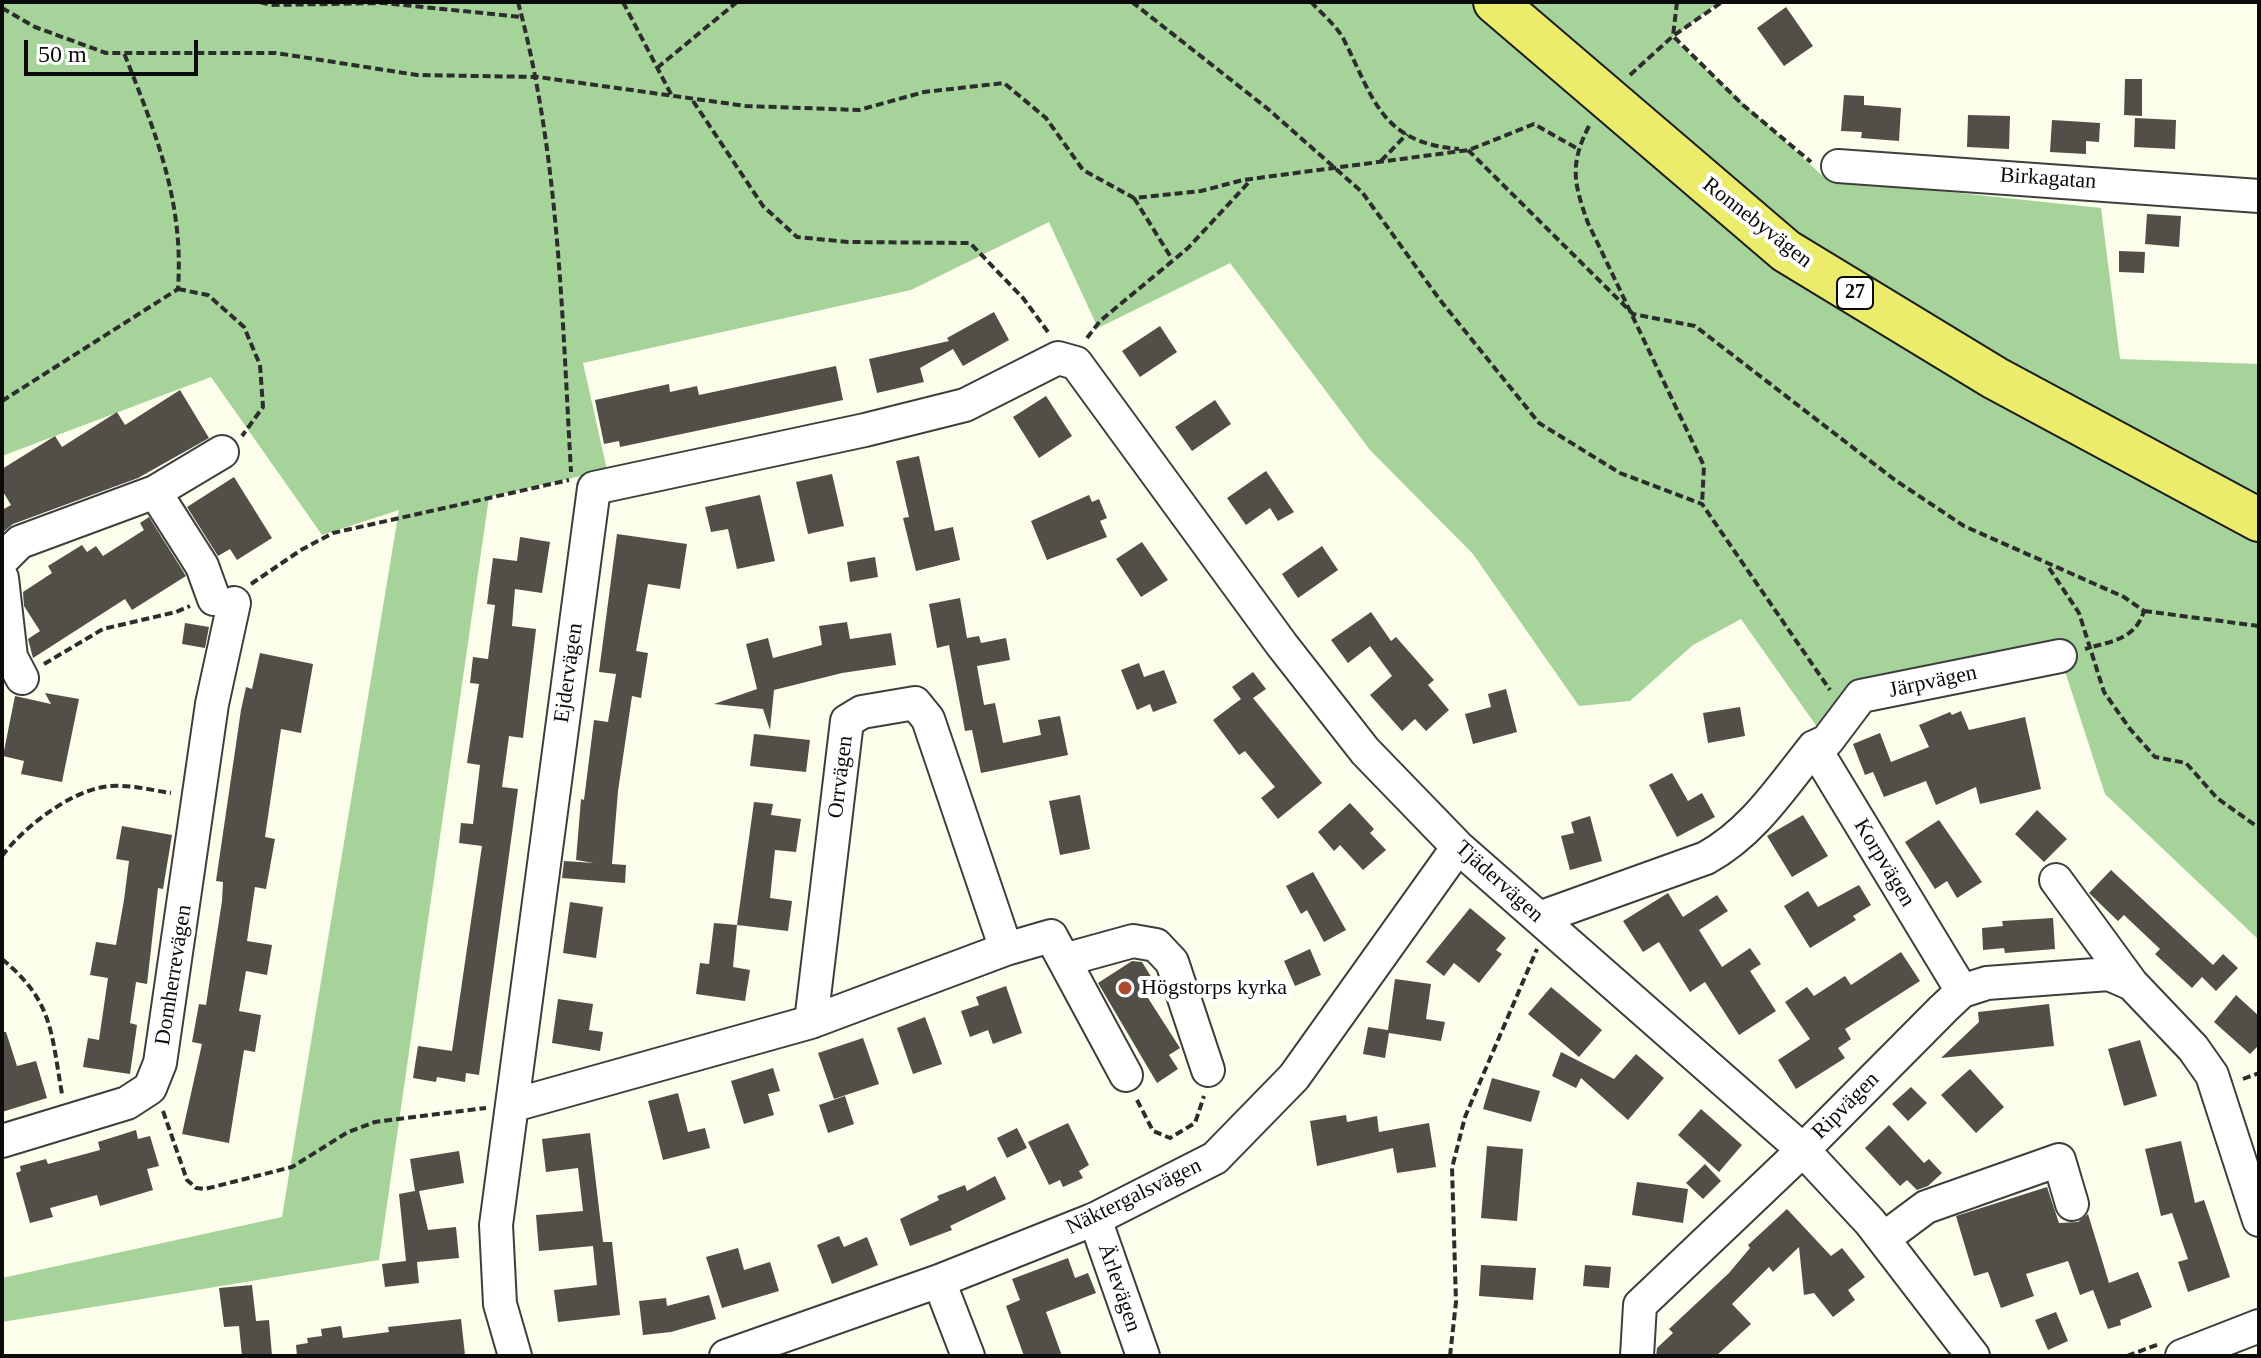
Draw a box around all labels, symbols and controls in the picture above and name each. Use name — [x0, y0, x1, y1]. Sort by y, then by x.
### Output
scale bar — [28, 24, 202, 74]
text: 50 m — [38, 41, 87, 67]
street label: Birkagatan — [1999, 162, 2097, 196]
street label: Ronnebyvägen — [1697, 172, 1817, 274]
road number: 27 — [1837, 277, 1873, 309]
street label: Ejdervägen — [549, 622, 589, 724]
street label: Järpvägen — [1887, 660, 1979, 704]
street label: Orrvägen — [823, 734, 859, 820]
street label: Korpvägen — [1848, 814, 1920, 912]
street label: Tjädervägen — [1449, 835, 1549, 929]
street label: Domherrevägen — [150, 903, 198, 1047]
place label: Högstorps kyrka — [1141, 975, 1287, 1001]
marker: Högstorps kyrka — [1116, 979, 1134, 997]
street label: Ripvägen — [1807, 1067, 1885, 1145]
street label: Näktergalsvägen — [1062, 1153, 1206, 1241]
street label: Ärlevägen — [1092, 1240, 1146, 1336]

